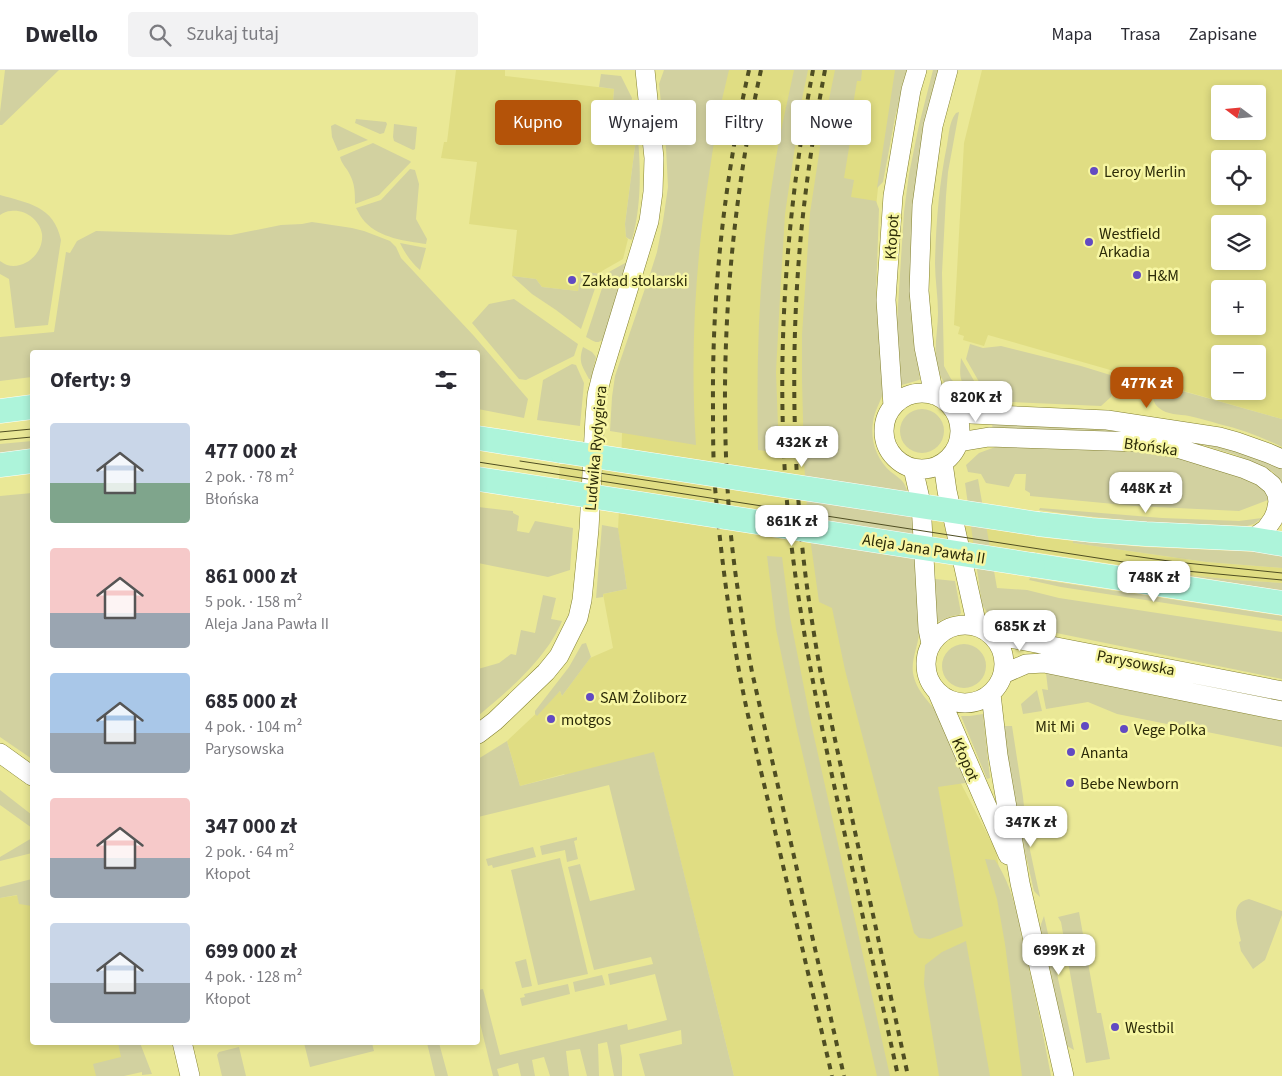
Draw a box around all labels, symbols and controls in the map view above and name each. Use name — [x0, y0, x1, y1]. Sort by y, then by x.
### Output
search box — [128, 12, 478, 57]
text: Dwello — [25, 17, 98, 52]
icon: search — [146, 21, 174, 49]
text: Szukaj tutaj — [186, 21, 279, 48]
text: Mapa — [1051, 22, 1092, 47]
text: Trasa — [1120, 22, 1161, 47]
text: Zapisane — [1189, 22, 1257, 47]
north arrow — [1211, 85, 1266, 140]
map controls — [1211, 85, 1266, 400]
chip: Kupno — [495, 100, 581, 145]
chip: Wynajem — [591, 100, 696, 145]
chip: Filtry — [706, 100, 781, 145]
chip: Nowe — [791, 100, 871, 145]
button: locate — [1211, 150, 1266, 205]
place label: Leroy Merlin — [1104, 161, 1186, 183]
marker: Leroy Merlin — [1088, 165, 1100, 177]
street label: Kłopot — [879, 213, 905, 260]
button: layers — [1211, 215, 1266, 270]
place label: Westfield Arkadia — [1099, 223, 1161, 263]
marker: Westfield Arkadia — [1083, 236, 1095, 248]
place label: H&M — [1147, 265, 1179, 287]
marker: H&M — [1131, 269, 1143, 281]
place label: Zakład stolarski — [582, 270, 688, 292]
marker: Zakład stolarski — [566, 274, 578, 286]
button: + — [1211, 280, 1266, 335]
button: − — [1211, 345, 1266, 400]
text: Oferty: 9 — [50, 365, 131, 395]
icon: filters — [432, 366, 460, 394]
pin: 477K zł — [1101, 366, 1193, 409]
text: 477K zł — [1121, 372, 1173, 394]
pin: 820K zł — [930, 380, 1022, 423]
street label: Ludwika Rydygiera — [580, 385, 612, 512]
text: 820K zł — [950, 386, 1002, 408]
pin: 432K zł — [756, 426, 848, 468]
text: 432K zł — [776, 431, 828, 453]
street label: Błońska — [1123, 432, 1179, 462]
text: 477 000 zł — [205, 436, 297, 466]
icon: home — [90, 443, 150, 503]
text: 2 pok. · 78 m² — [205, 466, 294, 488]
pin: 448K zł — [1100, 472, 1192, 514]
text: 448K zł — [1120, 477, 1172, 499]
text: Błońska — [205, 488, 259, 510]
pin: 861K zł — [746, 504, 838, 547]
text: 861K zł — [766, 510, 818, 532]
street label: Aleja Jana Pawła II — [861, 528, 987, 570]
pin: 748K zł — [1108, 560, 1200, 603]
text: 861 000 zł — [205, 561, 297, 591]
text: 748K zł — [1128, 566, 1180, 588]
icon: home — [90, 568, 150, 628]
text: 5 pok. · 158 m² — [205, 591, 302, 613]
pin: 685K zł — [974, 610, 1066, 652]
text: Aleja Jana Pawła II — [205, 613, 329, 635]
text: 685K zł — [994, 615, 1046, 637]
street label: Parysowska — [1095, 645, 1177, 681]
text: 685 000 zł — [205, 686, 297, 716]
place label: SAM Żoliborz — [600, 687, 687, 709]
marker: SAM Żoliborz — [584, 691, 596, 703]
icon: home — [90, 693, 150, 753]
place label: motgos — [561, 709, 611, 731]
marker: motgos — [545, 713, 557, 725]
text: 4 pok. · 104 m² — [205, 716, 302, 738]
place label: Mit Mi — [1035, 716, 1075, 738]
place label: Vege Polka — [1134, 719, 1206, 741]
marker: Mit Mi — [1079, 720, 1091, 732]
marker: Vege Polka — [1118, 723, 1130, 735]
street label: Kłopot — [946, 734, 984, 785]
text: Parysowska — [205, 738, 284, 760]
place label: Ananta — [1081, 742, 1128, 764]
marker: Ananta — [1065, 746, 1077, 758]
place label: Bebe Newborn — [1080, 773, 1179, 795]
marker: Bebe Newborn — [1064, 777, 1076, 789]
pin: 347K zł — [985, 806, 1077, 848]
text: 347 000 zł — [205, 811, 297, 841]
text: 347K zł — [1005, 811, 1057, 833]
icon: home — [90, 818, 150, 878]
text: 2 pok. · 64 m² — [205, 841, 294, 863]
text: Kłopot — [205, 863, 250, 885]
pin: 699K zł — [1013, 934, 1105, 976]
text: 699 000 zł — [205, 936, 297, 966]
text: 699K zł — [1033, 939, 1085, 961]
icon: home — [90, 943, 150, 1003]
text: 4 pok. · 128 m² — [205, 966, 302, 988]
text: Kłopot — [205, 988, 250, 1010]
place label: Westbil — [1125, 1017, 1174, 1039]
marker: Westbil — [1109, 1021, 1121, 1033]

